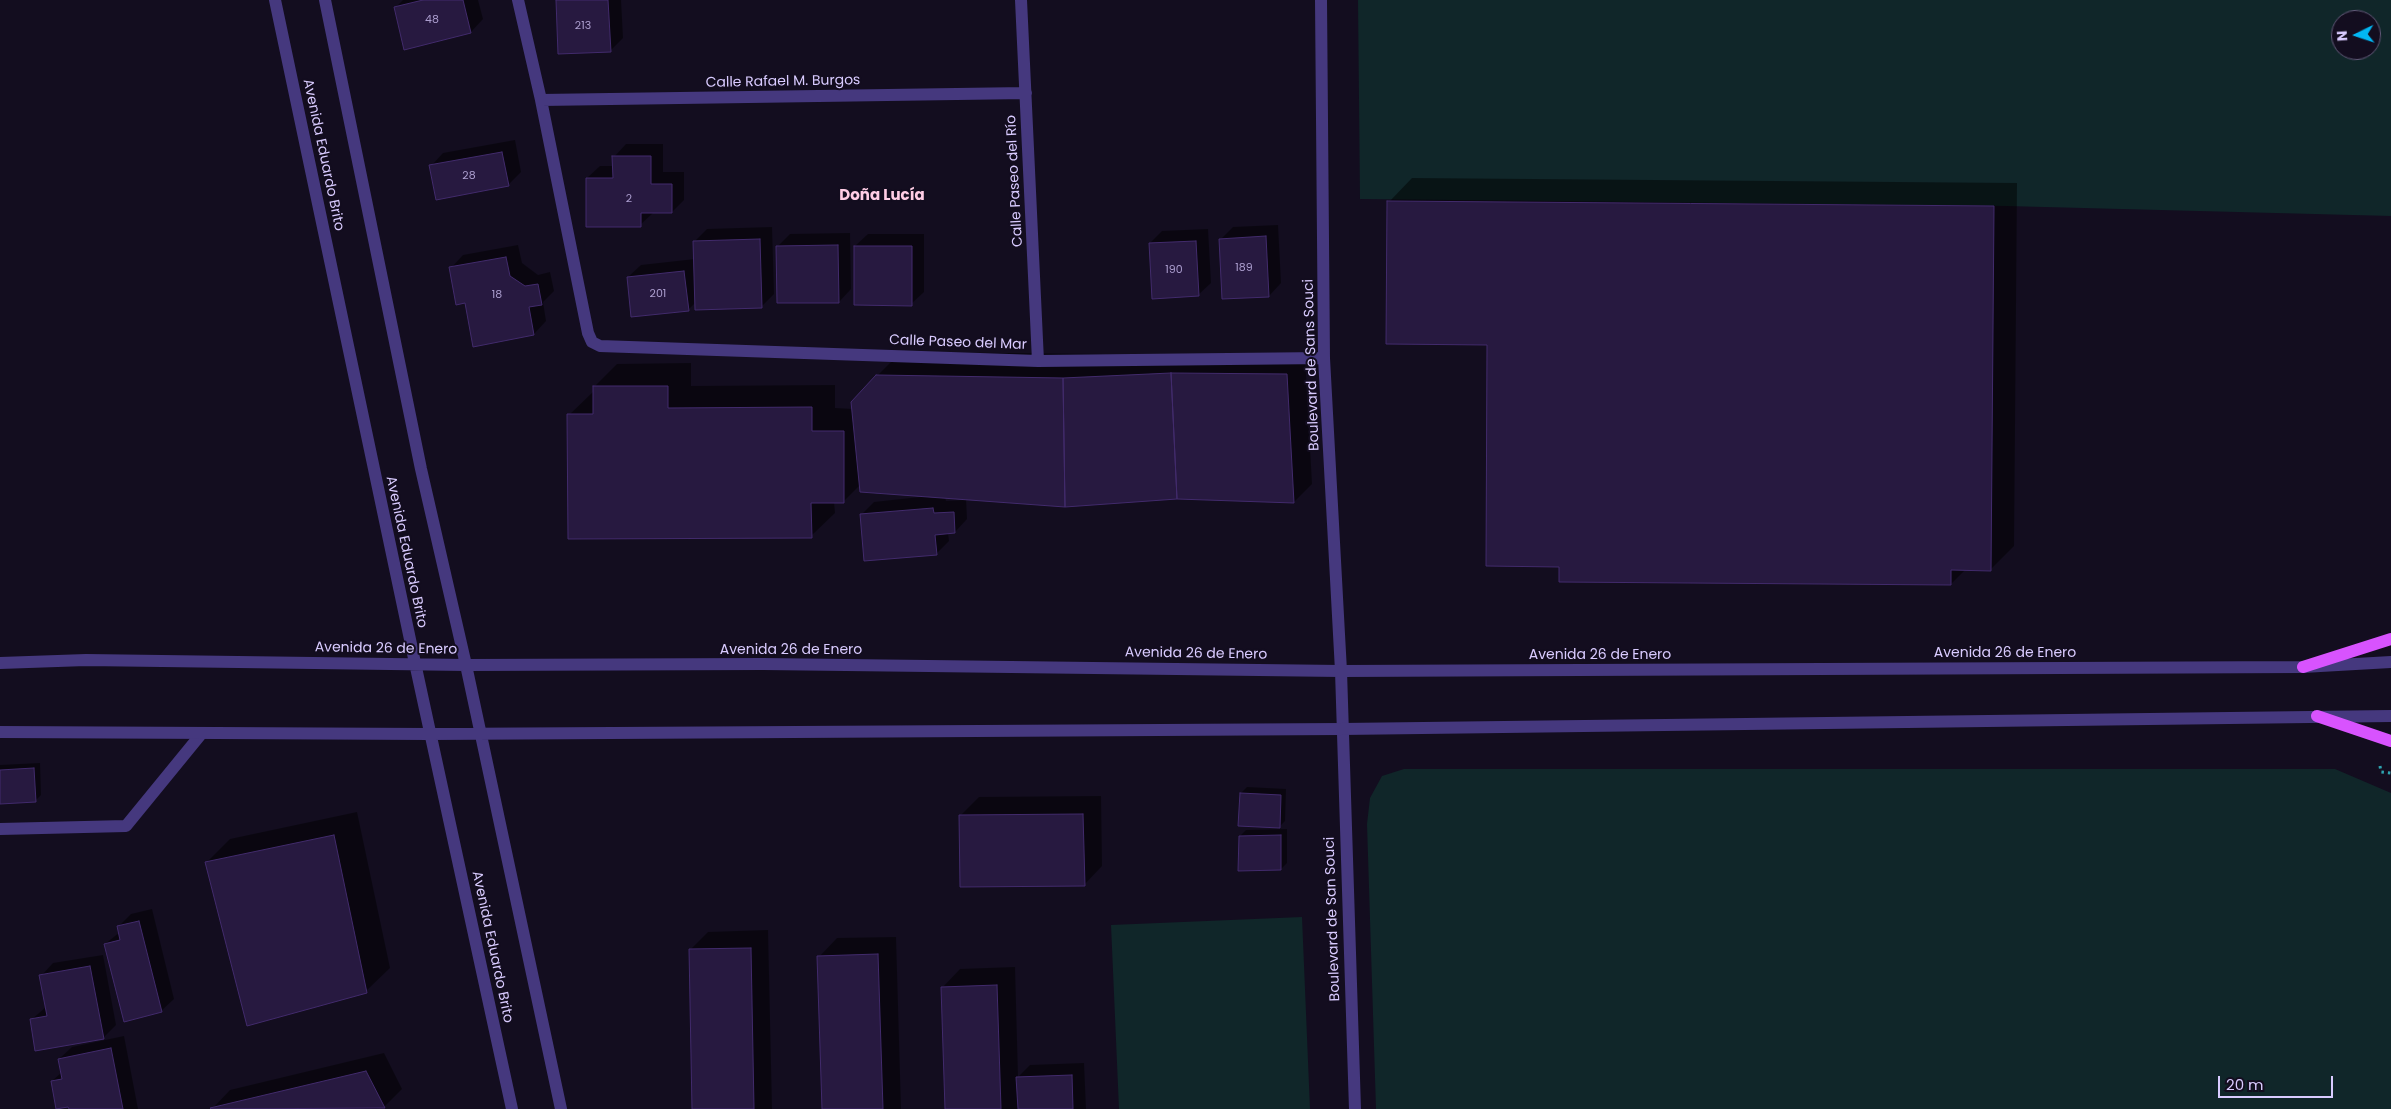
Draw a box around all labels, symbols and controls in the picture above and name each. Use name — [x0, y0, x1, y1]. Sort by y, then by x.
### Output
north arrow — [2331, 10, 2381, 60]
house number: 48 — [425, 13, 439, 27]
house number: 213 — [575, 19, 591, 33]
text: N — [2332, 30, 2352, 42]
street label: Calle Rafael M. Burgos — [706, 72, 860, 92]
street label: Avenida Eduardo Brito — [299, 78, 347, 232]
street label: Calle Paseo del Río — [1003, 115, 1027, 247]
house number: 28 — [462, 169, 476, 183]
district label: Doña Lucía — [839, 187, 925, 205]
house number: 2 — [626, 192, 632, 206]
house number: 189 — [1235, 261, 1253, 275]
house number: 190 — [1165, 263, 1183, 277]
street label: Boulevard de Sans Souci — [1301, 279, 1323, 451]
house number: 201 — [650, 287, 666, 301]
house number: 18 — [492, 288, 502, 302]
street label: Calle Paseo del Mar — [889, 332, 1027, 354]
street label: Avenida Eduardo Brito — [382, 475, 430, 629]
street label: Avenida 26 de Enero — [315, 639, 457, 659]
street label: Avenida 26 de Enero — [720, 642, 862, 658]
street label: Avenida 26 de Enero — [1125, 644, 1267, 664]
street label: Avenida 26 de Enero — [1934, 645, 2076, 661]
street label: Avenida 26 de Enero — [1529, 647, 1671, 663]
street label: Boulevard de San Souci — [1322, 836, 1344, 1002]
street label: Avenida Eduardo Brito — [468, 870, 516, 1024]
scale bar — [2221, 1066, 2336, 1098]
text: 20 m — [2226, 1074, 2264, 1095]

